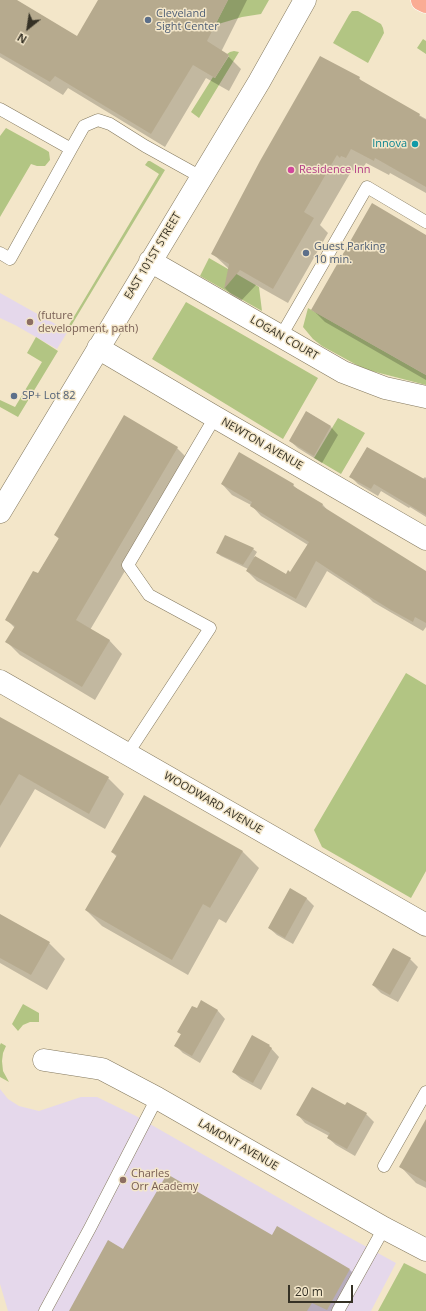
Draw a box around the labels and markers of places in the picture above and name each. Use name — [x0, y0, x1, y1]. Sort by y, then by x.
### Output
place label: Cleveland Sight Center — [156, 7, 219, 33]
marker: Cleveland Sight Center — [143, 15, 153, 25]
place label: Innova — [372, 137, 407, 151]
marker: Innova — [410, 139, 420, 149]
place label: Residence Inn — [299, 163, 371, 177]
marker: Residence Inn — [286, 165, 296, 175]
place label: Guest Parking 10 min. — [314, 240, 385, 266]
marker: Guest Parking 10 min. — [301, 248, 311, 258]
place label: (future development, path) — [38, 309, 138, 335]
marker: (future development, path) — [25, 317, 35, 327]
place label: SP+ Lot 82 — [22, 389, 76, 403]
marker: SP+ Lot 82 — [9, 391, 19, 401]
place label: Charles Orr Academy — [131, 1167, 198, 1193]
marker: Charles Orr Academy — [118, 1175, 128, 1185]

